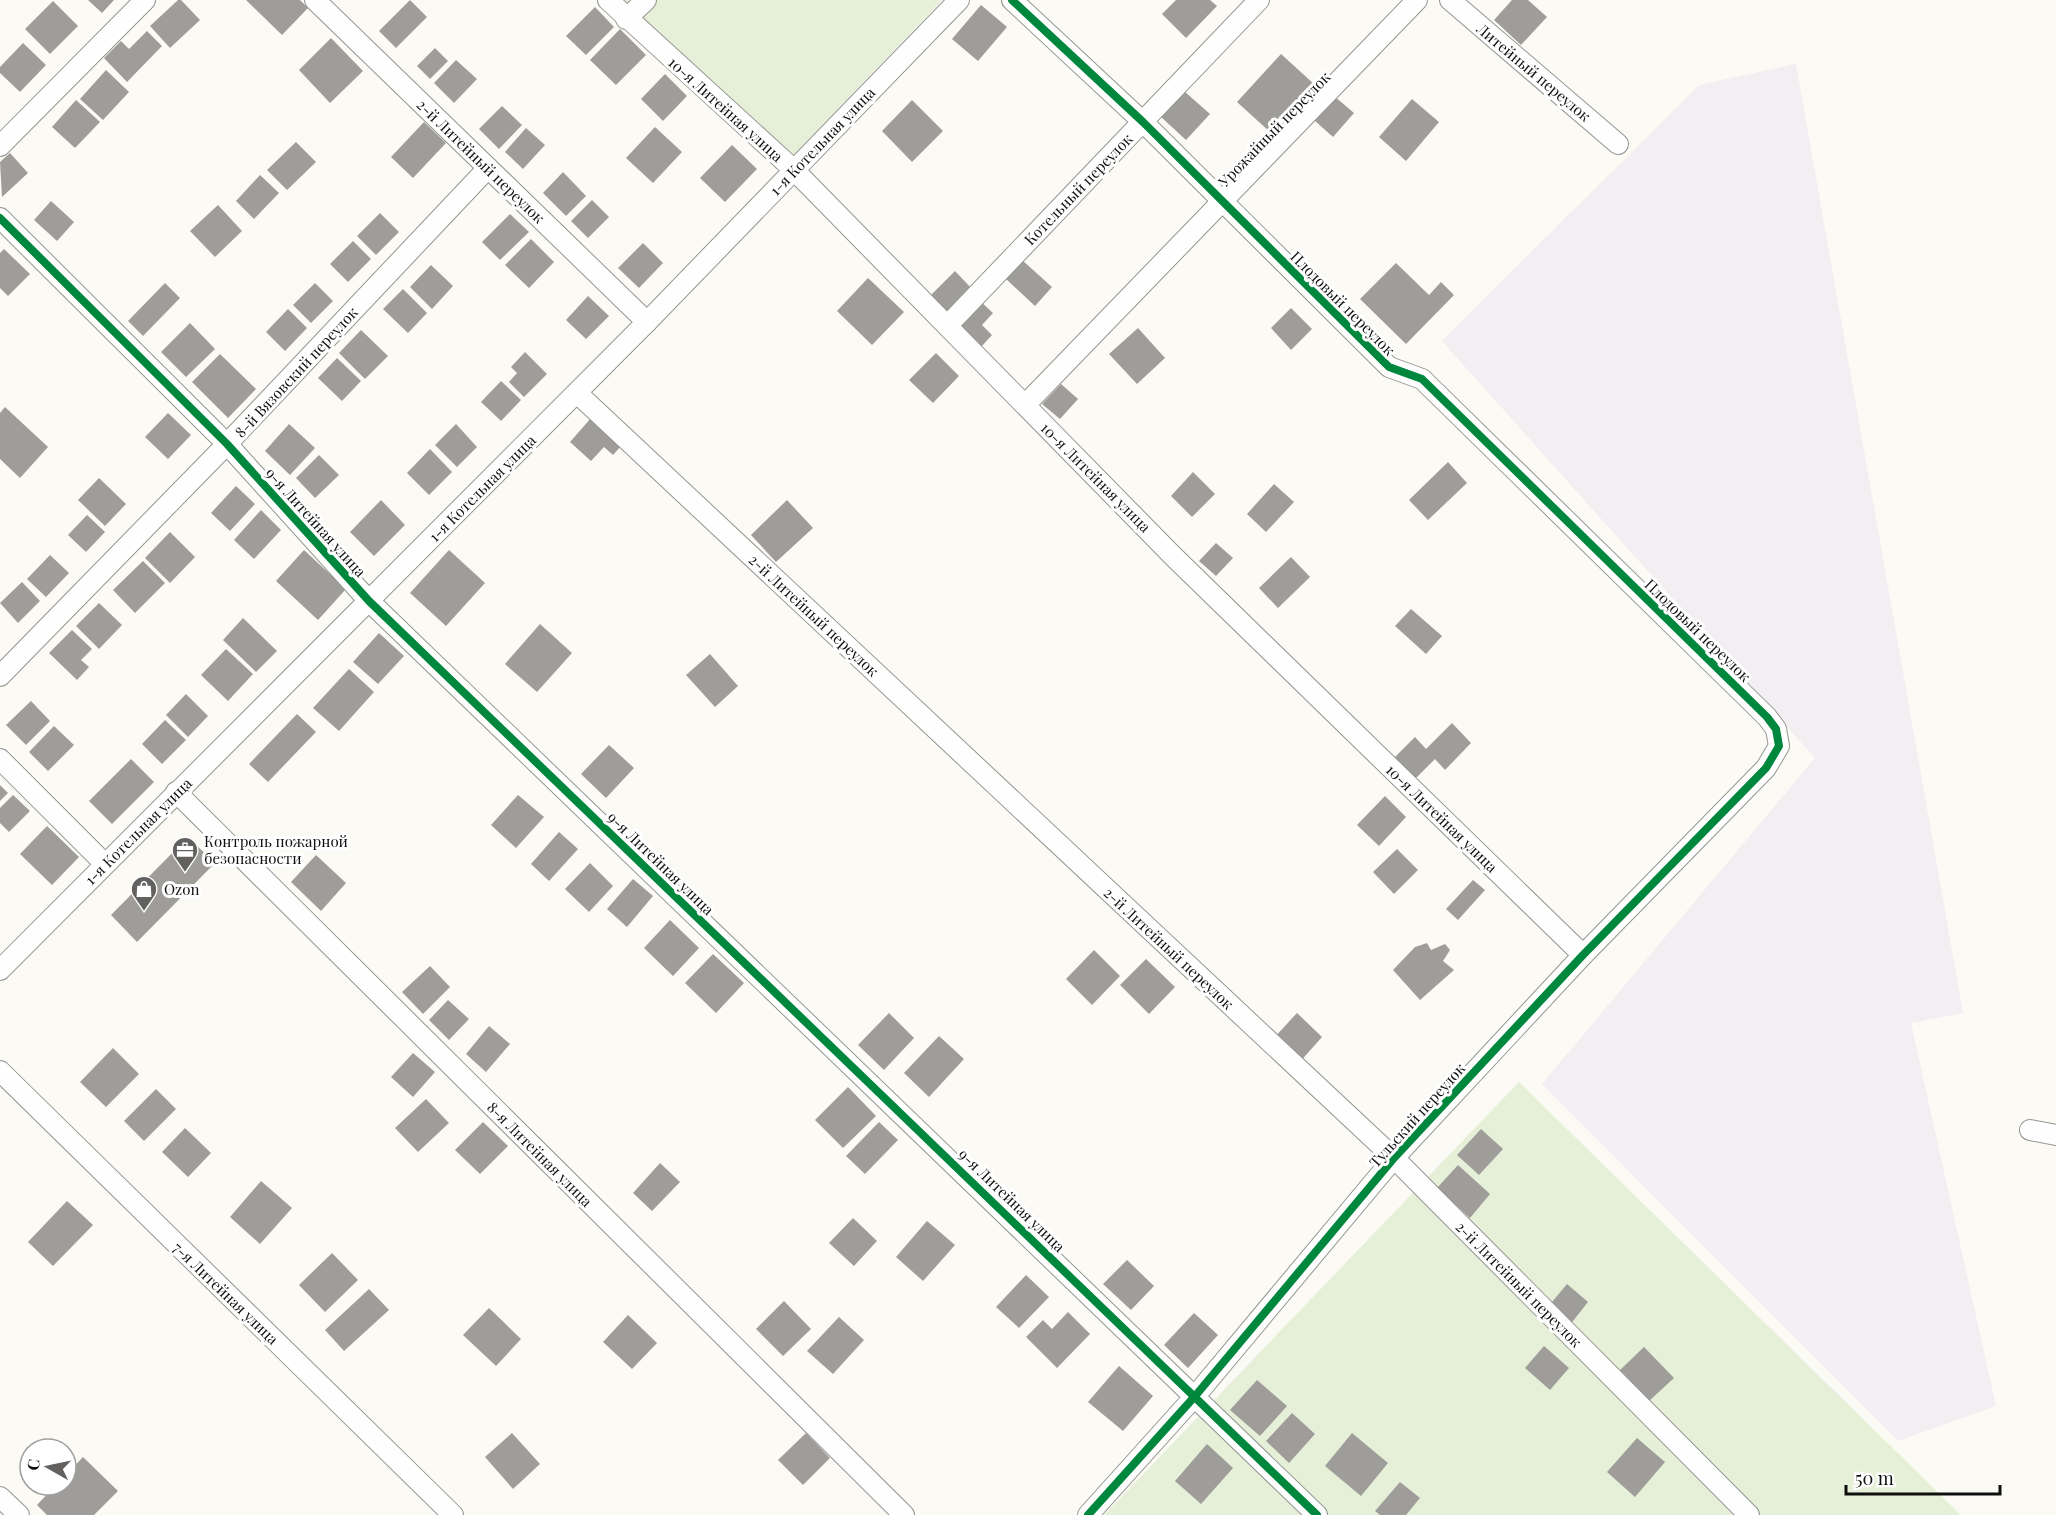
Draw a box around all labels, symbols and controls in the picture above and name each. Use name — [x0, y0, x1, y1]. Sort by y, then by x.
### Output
street label: Литейный переулок — [1472, 18, 1595, 126]
street label: 10-я Литейная улица — [664, 52, 788, 166]
street label: Урожайный переулок — [1213, 67, 1335, 192]
street label: 1-я Котельная улица — [765, 82, 879, 200]
street label: 2-й Литейный переулок — [413, 95, 550, 228]
street label: Котельный переулок — [1019, 129, 1137, 249]
street label: Плодовый переулок — [1286, 246, 1400, 360]
street label: 8-й Вязовский переулок — [230, 302, 362, 442]
street label: 10-я Литейная улица — [1037, 418, 1156, 537]
street label: 1-я Котельная улица — [424, 430, 540, 546]
street label: 9-я Литейная улица — [261, 463, 371, 581]
street label: 2-й Литейный переулок — [745, 550, 884, 681]
street label: Плодовый переулок — [1641, 574, 1756, 686]
street label: 10-я Литейная улица — [1382, 759, 1502, 877]
street label: 1-я Котельная улица — [80, 773, 196, 889]
street label: 9-я Литейная улица — [603, 807, 719, 919]
place label: Контроль пожарной безопасности — [204, 831, 348, 868]
office icon: Контроль пожарной безопасности — [170, 835, 200, 873]
shop icon: Ozon — [129, 874, 159, 912]
place label: Ozon — [164, 879, 199, 899]
street label: 2-й Литейный переулок — [1100, 883, 1239, 1014]
street label: Тульский переулок — [1365, 1058, 1470, 1172]
street label: 8-я Литейная улица — [483, 1097, 597, 1211]
street label: 9-я Литейная улица — [954, 1144, 1070, 1256]
street label: 2-й Литейный переулок — [1452, 1217, 1587, 1352]
street label: 7-я Литейная улица — [169, 1237, 283, 1349]
north arrow — [18, 1437, 78, 1497]
text: С — [21, 1457, 44, 1472]
scale bar — [1846, 1458, 2000, 1496]
text: 50 m — [1855, 1466, 1894, 1490]

